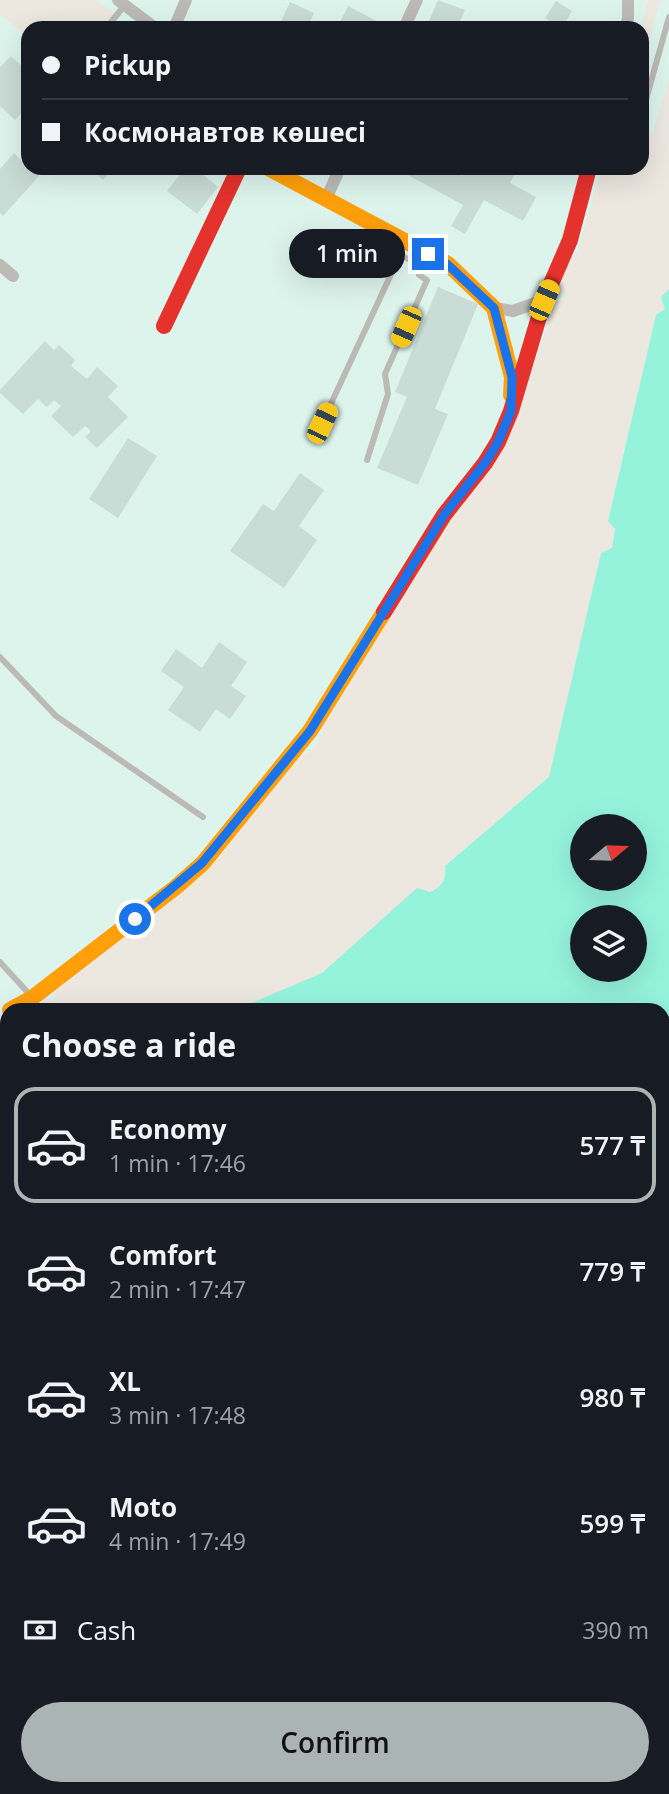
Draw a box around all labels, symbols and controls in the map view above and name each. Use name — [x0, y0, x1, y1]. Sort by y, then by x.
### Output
text: Pickup — [84, 47, 171, 83]
text: Космонавтов көшесі — [84, 114, 366, 150]
callout: 1 min — [288, 230, 404, 278]
text: 1 min — [316, 237, 378, 269]
route end — [412, 238, 444, 270]
car — [527, 277, 562, 323]
car — [388, 304, 425, 350]
car — [304, 400, 341, 446]
north arrow — [570, 814, 648, 891]
map controls — [570, 814, 647, 982]
route start — [119, 903, 151, 935]
button: layers — [570, 905, 647, 982]
text: Choose a ride — [21, 1023, 236, 1066]
text: Economy — [109, 1111, 227, 1147]
icon: car — [25, 1114, 88, 1177]
text: 577 ₸ — [579, 1127, 645, 1163]
text: 1 min · 17:46 — [109, 1147, 246, 1179]
text: Comfort — [109, 1237, 216, 1273]
icon: car — [25, 1240, 88, 1303]
text: 779 ₸ — [579, 1253, 645, 1289]
text: 2 min · 17:47 — [109, 1273, 246, 1305]
text: XL — [109, 1363, 141, 1399]
icon: car — [25, 1366, 88, 1429]
text: 980 ₸ — [579, 1379, 645, 1415]
text: 3 min · 17:48 — [109, 1399, 246, 1431]
text: Moto — [109, 1489, 177, 1525]
icon: car — [25, 1492, 88, 1555]
text: 599 ₸ — [579, 1505, 645, 1541]
text: 4 min · 17:49 — [109, 1525, 246, 1557]
icon: cash — [21, 1611, 59, 1649]
text: Cash — [77, 1612, 136, 1648]
text: 390 m — [582, 1614, 649, 1646]
button: Confirm — [21, 1702, 649, 1782]

